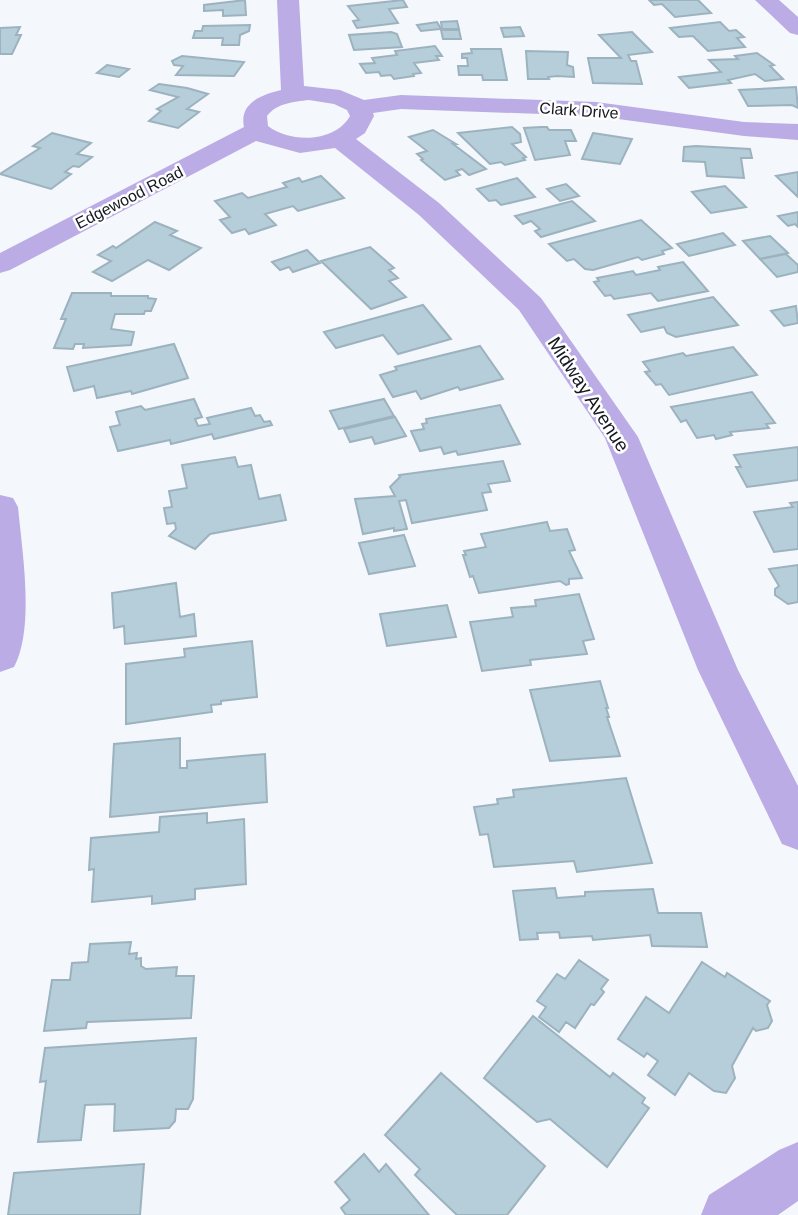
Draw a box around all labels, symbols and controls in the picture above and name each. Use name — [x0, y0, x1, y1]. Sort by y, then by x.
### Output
street label: Clark Drive — [539, 99, 619, 122]
street label: Edgewood Road — [73, 163, 186, 232]
street label: Midway Avenue — [544, 333, 634, 456]

